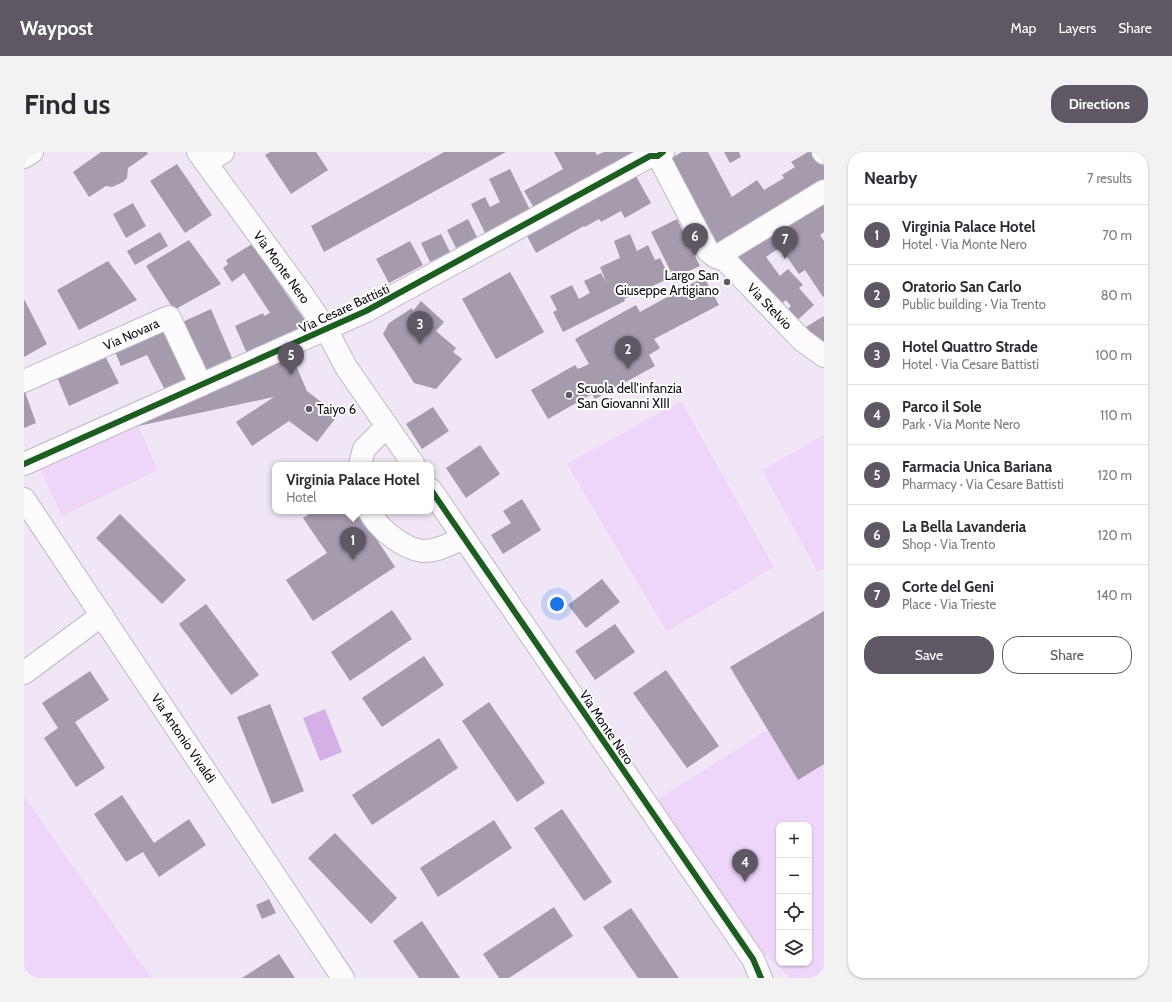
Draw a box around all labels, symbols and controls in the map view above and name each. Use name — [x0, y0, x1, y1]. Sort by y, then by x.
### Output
text: Waypost — [20, 17, 93, 40]
text: Map — [1011, 19, 1036, 37]
text: Layers — [1058, 19, 1096, 37]
text: Share — [1118, 19, 1152, 37]
button: Directions — [1051, 85, 1148, 123]
text: Find us — [24, 87, 110, 121]
text: Nearby — [864, 168, 917, 188]
text: 7 results — [1087, 170, 1132, 186]
text: Virginia Palace Hotel — [902, 218, 1035, 236]
pin: 6 — [682, 223, 708, 256]
pin: 7 — [772, 226, 798, 259]
text: 1 — [875, 227, 879, 243]
text: 70 m — [1102, 227, 1132, 243]
street label: Via Monte Nero — [250, 228, 314, 306]
text: Hotel · Via Monte Nero — [902, 236, 1027, 252]
place label: Largo San Giuseppe Artigiano — [615, 267, 719, 298]
marker: Largo San Giuseppe Artigiano — [722, 277, 732, 287]
text: Oratorio San Carlo — [902, 278, 1022, 296]
street label: Via Cesare Battisti — [296, 280, 392, 336]
street label: Via Stelvio — [744, 280, 796, 332]
text: 2 — [874, 287, 880, 303]
text: 80 m — [1101, 287, 1132, 303]
text: Public building · Via Trento — [902, 296, 1046, 312]
pin: 3 — [407, 311, 433, 344]
street label: Via Novara — [101, 314, 162, 353]
pin: 2 — [615, 336, 641, 369]
text: Hotel Quattro Strade — [902, 338, 1038, 356]
pin: 5 — [278, 342, 304, 375]
text: 3 — [873, 347, 881, 363]
text: 100 m — [1095, 347, 1132, 363]
text: Hotel · Via Cesare Battisti — [902, 356, 1039, 372]
place label: Scuola dell'infanzia San Giovanni XIII — [577, 380, 683, 411]
marker: Scuola dell'infanzia San Giovanni XIII — [564, 390, 574, 400]
text: Parco il Sole — [902, 398, 981, 416]
place label: Taiyo 6 — [317, 401, 356, 417]
marker: Taiyo 6 — [304, 404, 314, 414]
text: 4 — [873, 407, 881, 423]
text: 110 m — [1100, 407, 1132, 423]
text: Park · Via Monte Nero — [902, 416, 1020, 432]
text: Farmacia Unica Bariana — [902, 458, 1052, 476]
popup — [272, 462, 434, 514]
text: 5 — [874, 467, 880, 483]
text: 120 m — [1098, 467, 1132, 483]
text: Virginia Palace Hotel — [286, 471, 420, 489]
text: Pharmacy · Via Cesare Battisti — [902, 476, 1064, 492]
text: Hotel — [286, 489, 316, 505]
text: La Bella Lavanderia — [902, 518, 1026, 536]
pin: 1 — [340, 527, 366, 560]
text: 6 — [873, 527, 881, 543]
text: 120 m — [1098, 527, 1132, 543]
text: Shop · Via Trento — [902, 536, 995, 552]
text: Corte del Geni — [902, 578, 994, 596]
text: 7 — [874, 587, 880, 603]
text: 140 m — [1097, 587, 1132, 603]
your location — [547, 594, 567, 614]
text: Place · Via Trieste — [902, 596, 996, 612]
button: Save — [864, 636, 994, 674]
button: Share — [1002, 636, 1132, 674]
street label: Via Monte Nero — [576, 687, 638, 767]
street label: Via Antonio Vivaldi — [148, 690, 220, 786]
map controls — [776, 822, 812, 966]
button: + — [776, 822, 812, 858]
pin: 4 — [732, 849, 758, 882]
button: − — [776, 858, 812, 894]
button: locate — [776, 894, 812, 930]
button: layers — [776, 930, 812, 966]

